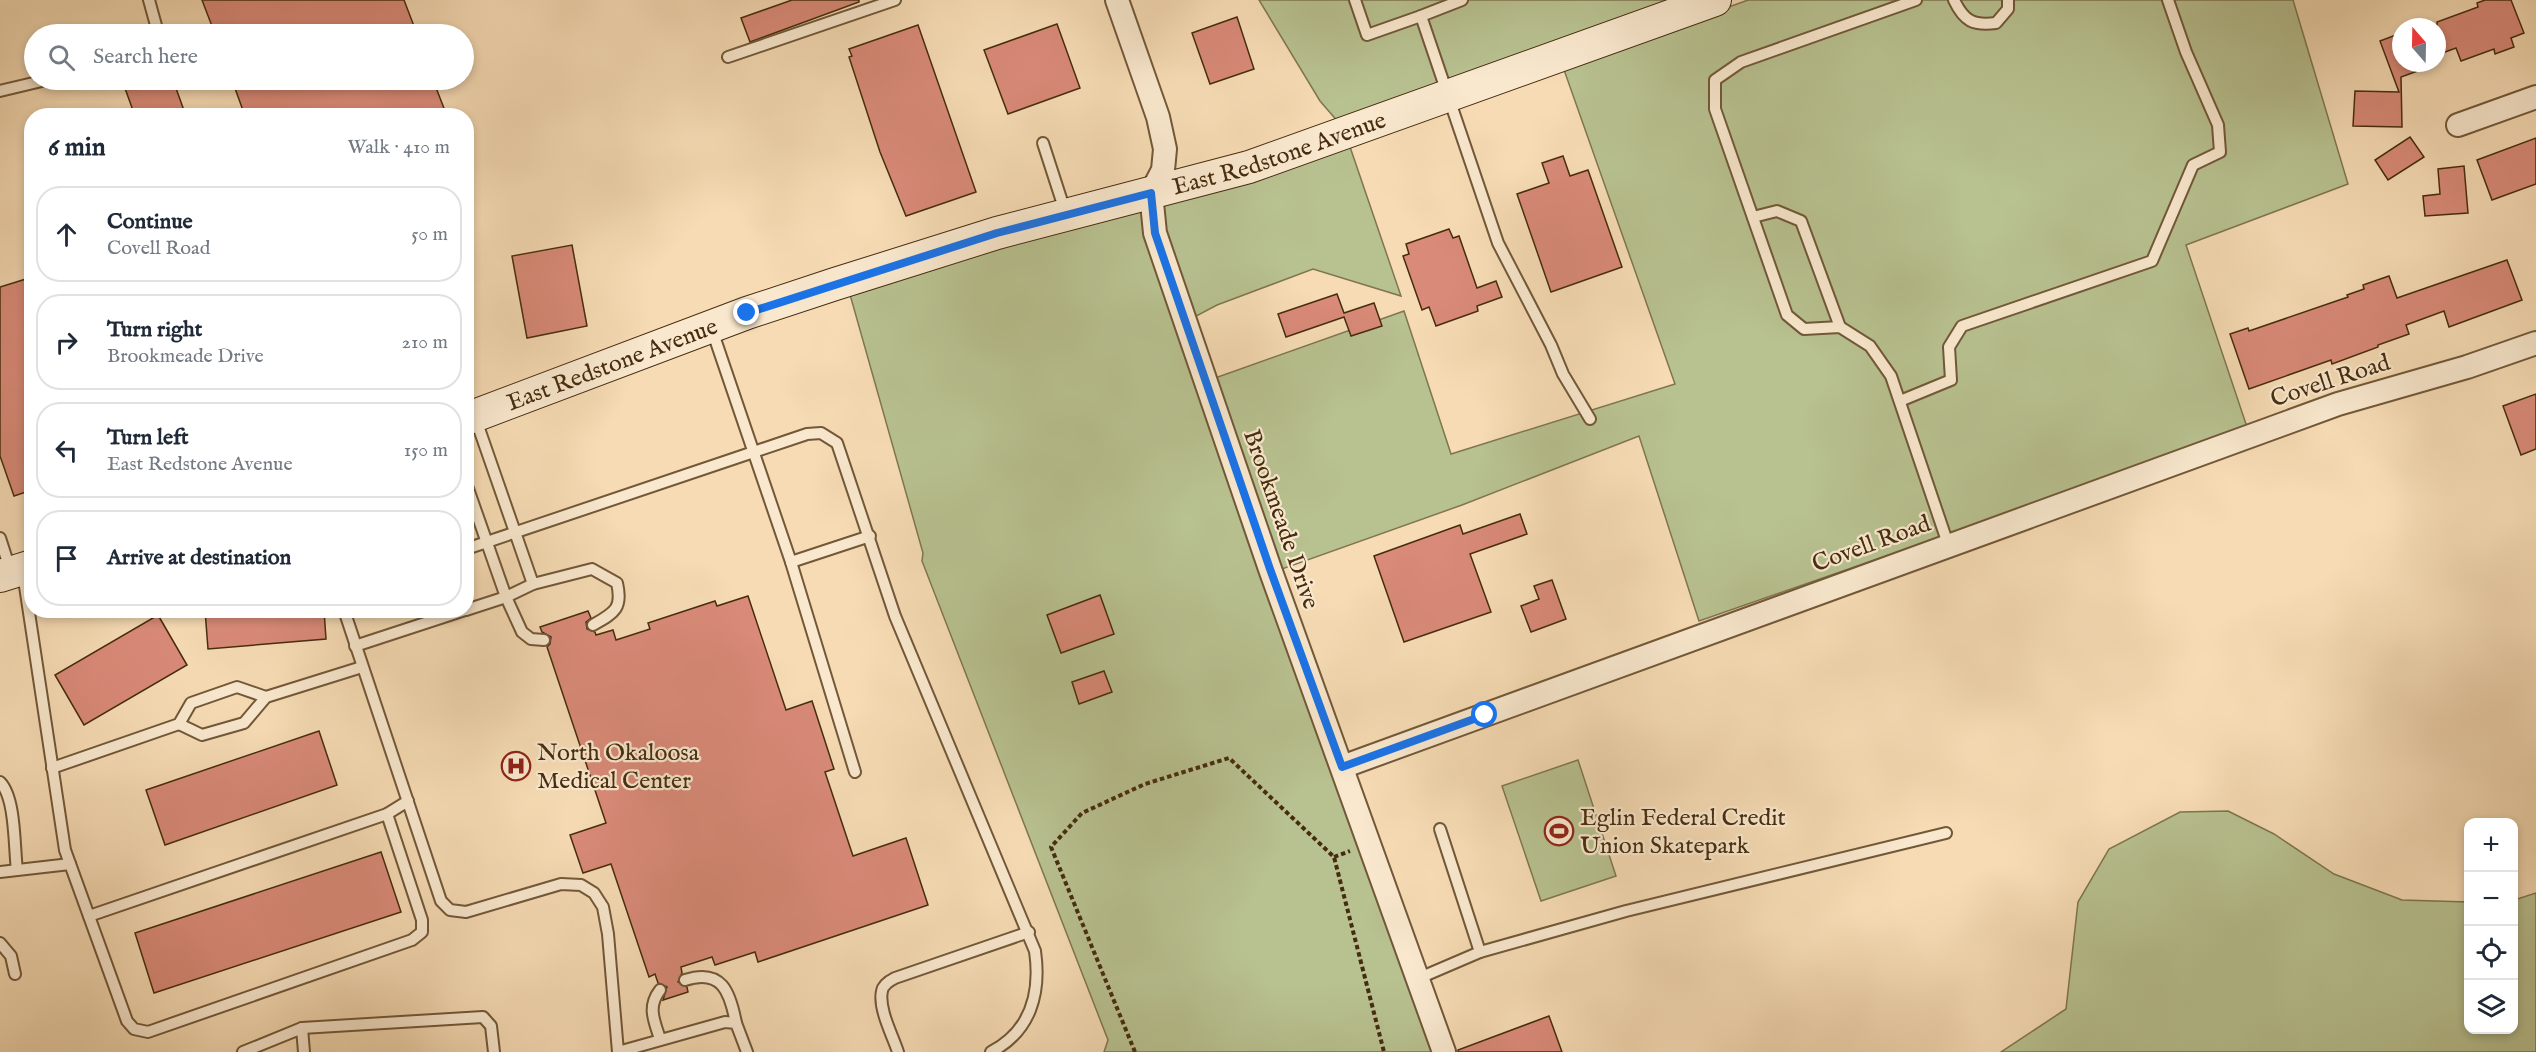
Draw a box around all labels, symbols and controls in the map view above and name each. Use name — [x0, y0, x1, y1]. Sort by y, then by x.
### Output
north arrow — [2392, 18, 2446, 72]
search box — [24, 24, 474, 90]
icon: search — [45, 41, 78, 74]
text: Search here — [93, 43, 198, 71]
street label: East Redstone Avenue — [1169, 105, 1390, 203]
text: 6 min — [48, 131, 106, 164]
text: Walk · 410 m — [347, 135, 450, 160]
text: Continue — [107, 208, 193, 236]
icon: ahead — [50, 218, 83, 251]
text: 50 m — [411, 222, 448, 247]
text: Covell Road — [107, 236, 210, 261]
route end — [733, 299, 759, 325]
street label: East Redstone Avenue — [503, 312, 722, 419]
text: Turn right — [107, 316, 202, 344]
icon: right — [50, 326, 83, 359]
text: 210 m — [402, 330, 448, 355]
text: Brookmeade Drive — [107, 344, 264, 369]
street label: Covell Road — [2267, 347, 2394, 415]
text: Turn left — [107, 424, 189, 452]
street label: Brookmeade Drive — [1235, 426, 1326, 613]
icon: left — [50, 434, 83, 467]
text: 150 m — [404, 438, 448, 463]
text: East Redstone Avenue — [107, 452, 293, 477]
street label: Covell Road — [1808, 509, 1935, 580]
icon: arrive — [50, 542, 83, 575]
text: Arrive at destination — [107, 544, 291, 572]
route start — [1471, 701, 1497, 727]
place label: North Okaloosa Medical Center — [537, 738, 700, 797]
hospital icon: North Okaloosa Medical Center — [500, 750, 532, 782]
place label: Eglin Federal Credit Union Skatepark — [1580, 803, 1786, 862]
sports icon: Eglin Federal Credit Union Skatepark — [1543, 815, 1575, 847]
map controls — [2464, 818, 2518, 1034]
button: + — [2464, 818, 2518, 872]
button: − — [2464, 872, 2518, 926]
button: locate — [2464, 926, 2518, 980]
button: layers — [2464, 980, 2518, 1034]

